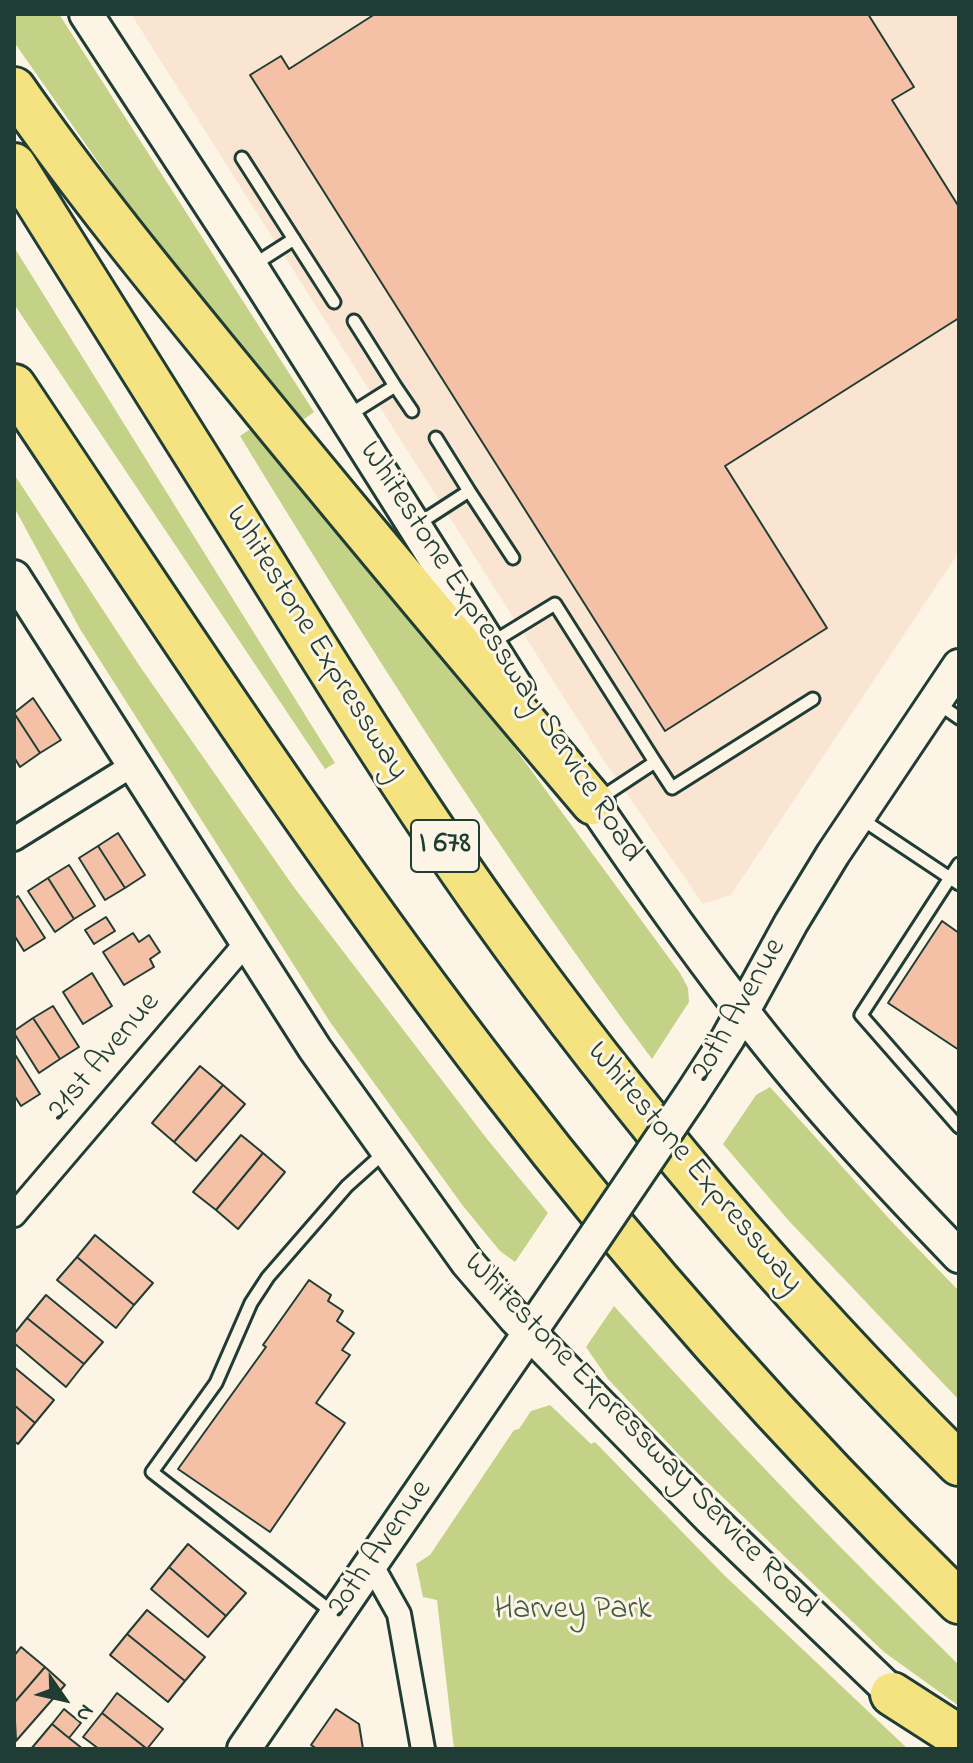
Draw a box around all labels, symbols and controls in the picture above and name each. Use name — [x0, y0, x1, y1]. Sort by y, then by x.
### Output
street label: Whitestone Expressway Service Road — [348, 436, 650, 870]
street label: Whitestone Expressway — [215, 500, 415, 788]
road number: I 678 — [411, 820, 479, 872]
street label: 20th Avenue — [684, 932, 796, 1090]
street label: 21st Avenue — [40, 986, 170, 1130]
street label: Whitestone Expressway — [577, 1035, 809, 1303]
street label: Whitestone Expressway Service Road — [454, 1246, 824, 1628]
street label: 20th Avenue — [320, 1474, 442, 1626]
park label: Harvey Park — [494, 1593, 652, 1631]
north arrow — [24, 1659, 104, 1739]
text: N — [66, 1697, 101, 1728]

